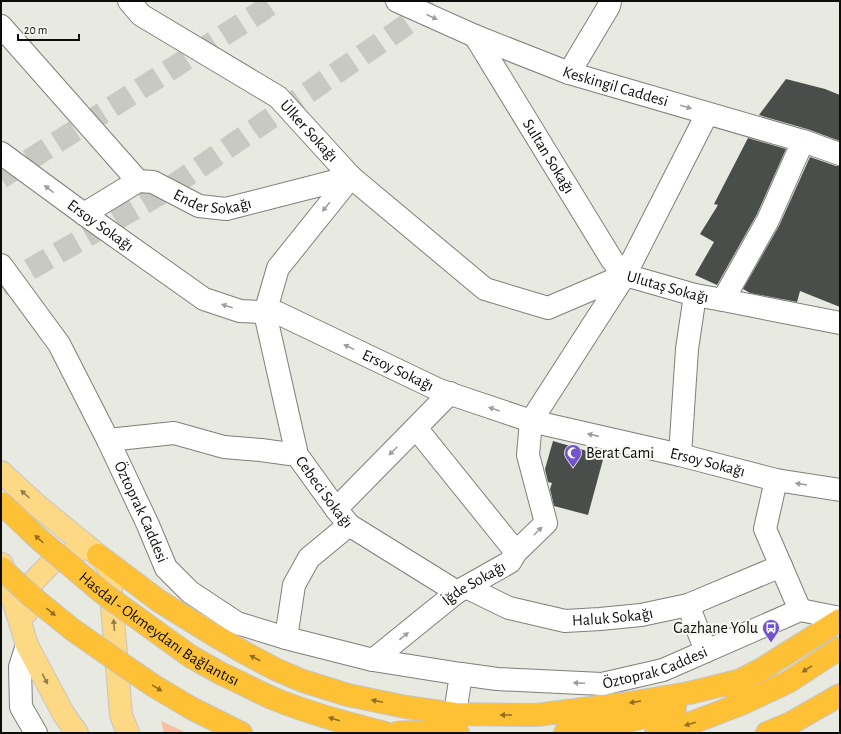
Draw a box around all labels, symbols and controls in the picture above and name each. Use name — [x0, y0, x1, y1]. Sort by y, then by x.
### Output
one-way arrow — [427, 14, 438, 20]
scale bar — [18, 16, 79, 42]
text: 20 m — [24, 24, 47, 36]
street label: Keskingil Caddesi — [561, 63, 670, 109]
street label: Ülker Sokağı — [277, 96, 341, 165]
one-way arrow — [681, 104, 693, 110]
street label: Sultan Sokağı — [520, 116, 577, 196]
one-way arrow — [44, 185, 54, 193]
street label: Ender Sokağı — [171, 186, 253, 217]
street label: Ersoy Sokağı — [64, 197, 136, 254]
one-way arrow — [322, 202, 331, 213]
street label: Ulutaş Sokağı — [625, 268, 710, 305]
one-way arrow — [220, 303, 232, 309]
one-way arrow — [343, 344, 354, 350]
street label: Ersoy Sokağı — [360, 347, 436, 394]
one-way arrow — [487, 405, 499, 411]
one-way arrow — [587, 432, 599, 438]
mosque icon: Berat Cami — [563, 443, 583, 468]
place label: Berat Cami — [586, 445, 654, 461]
street label: Ersoy Sokağı — [669, 445, 747, 480]
one-way arrow — [388, 446, 398, 456]
street label: Cebeci Sokağı — [293, 453, 356, 531]
street label: Öztoprak Caddesi — [111, 458, 171, 565]
one-way arrow — [795, 481, 808, 487]
one-way arrow — [20, 490, 30, 499]
one-way arrow — [533, 526, 543, 536]
one-way arrow — [34, 534, 44, 543]
street label: İğde Sokağı — [438, 558, 508, 609]
street label: Hasdal - Okmeydanı Bağlantısı — [76, 569, 242, 689]
street label: Haluk Sokağı — [572, 605, 654, 629]
one-way arrow — [46, 608, 57, 617]
bus stop icon: Gazhane Yolu — [761, 618, 781, 643]
one-way arrow — [110, 619, 117, 631]
place label: Gazhane Yolu — [673, 620, 758, 636]
one-way arrow — [398, 631, 409, 640]
street label: Öztoprak Caddesi — [601, 644, 710, 692]
one-way arrow — [249, 655, 261, 661]
one-way arrow — [801, 666, 813, 673]
one-way arrow — [42, 674, 48, 685]
one-way arrow — [572, 680, 585, 686]
one-way arrow — [151, 684, 163, 691]
one-way arrow — [371, 698, 383, 704]
one-way arrow — [629, 699, 641, 705]
one-way arrow — [499, 712, 512, 718]
one-way arrow — [328, 716, 340, 722]
one-way arrow — [683, 721, 695, 727]

